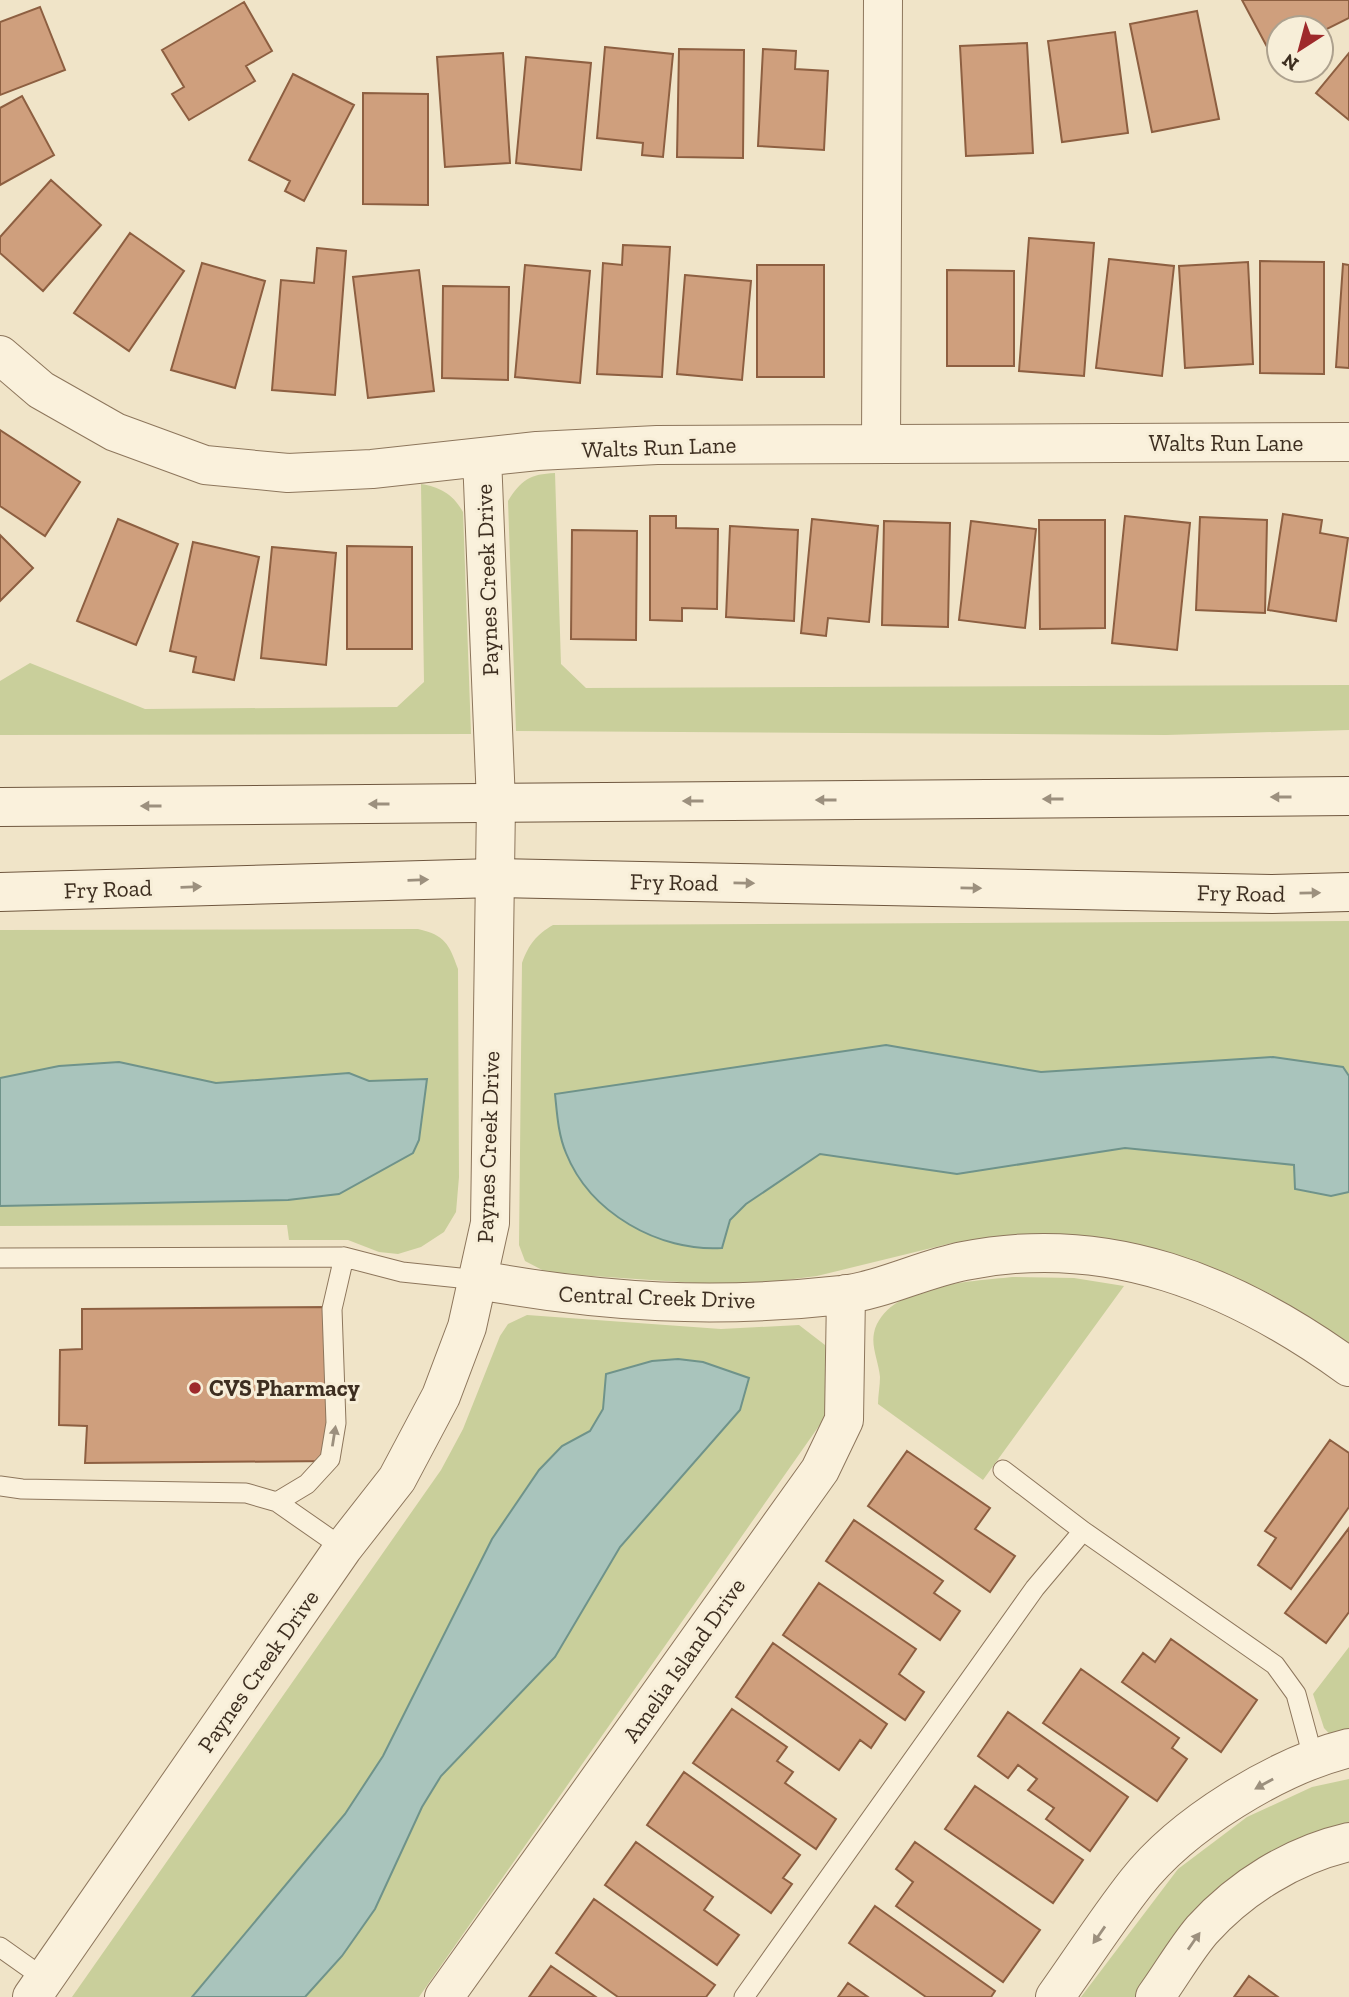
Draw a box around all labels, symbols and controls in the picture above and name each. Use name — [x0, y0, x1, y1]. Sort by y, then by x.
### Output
north arrow — [1265, 14, 1335, 84]
text: N — [1278, 49, 1303, 76]
street label: Walts Run Lane — [1149, 429, 1303, 457]
street label: Walts Run Lane — [581, 430, 737, 464]
street label: Paynes Creek Drive — [470, 483, 504, 677]
one-way arrow — [1270, 791, 1292, 803]
one-way arrow — [1042, 793, 1064, 805]
one-way arrow — [815, 794, 837, 806]
one-way arrow — [681, 795, 703, 807]
one-way arrow — [367, 798, 389, 810]
one-way arrow — [140, 800, 162, 811]
street label: Fry Road — [630, 867, 719, 897]
street label: Fry Road — [63, 873, 153, 905]
one-way arrow — [407, 875, 429, 886]
one-way arrow — [733, 878, 755, 889]
street label: Fry Road — [1197, 878, 1286, 908]
one-way arrow — [180, 881, 202, 892]
one-way arrow — [960, 882, 982, 894]
one-way arrow — [1300, 887, 1322, 899]
street label: Paynes Creek Drive — [471, 1050, 505, 1244]
street label: Central Creek Drive — [558, 1280, 756, 1314]
place label: CVS Pharmacy — [209, 1374, 361, 1402]
marker: CVS Pharmacy — [187, 1380, 203, 1396]
one-way arrow — [329, 1425, 340, 1447]
street label: Amelia Island Drive — [617, 1572, 751, 1748]
street label: Paynes Creek Drive — [191, 1584, 325, 1758]
one-way arrow — [1254, 1778, 1274, 1790]
one-way arrow — [1092, 1926, 1106, 1944]
one-way arrow — [1187, 1932, 1201, 1950]

